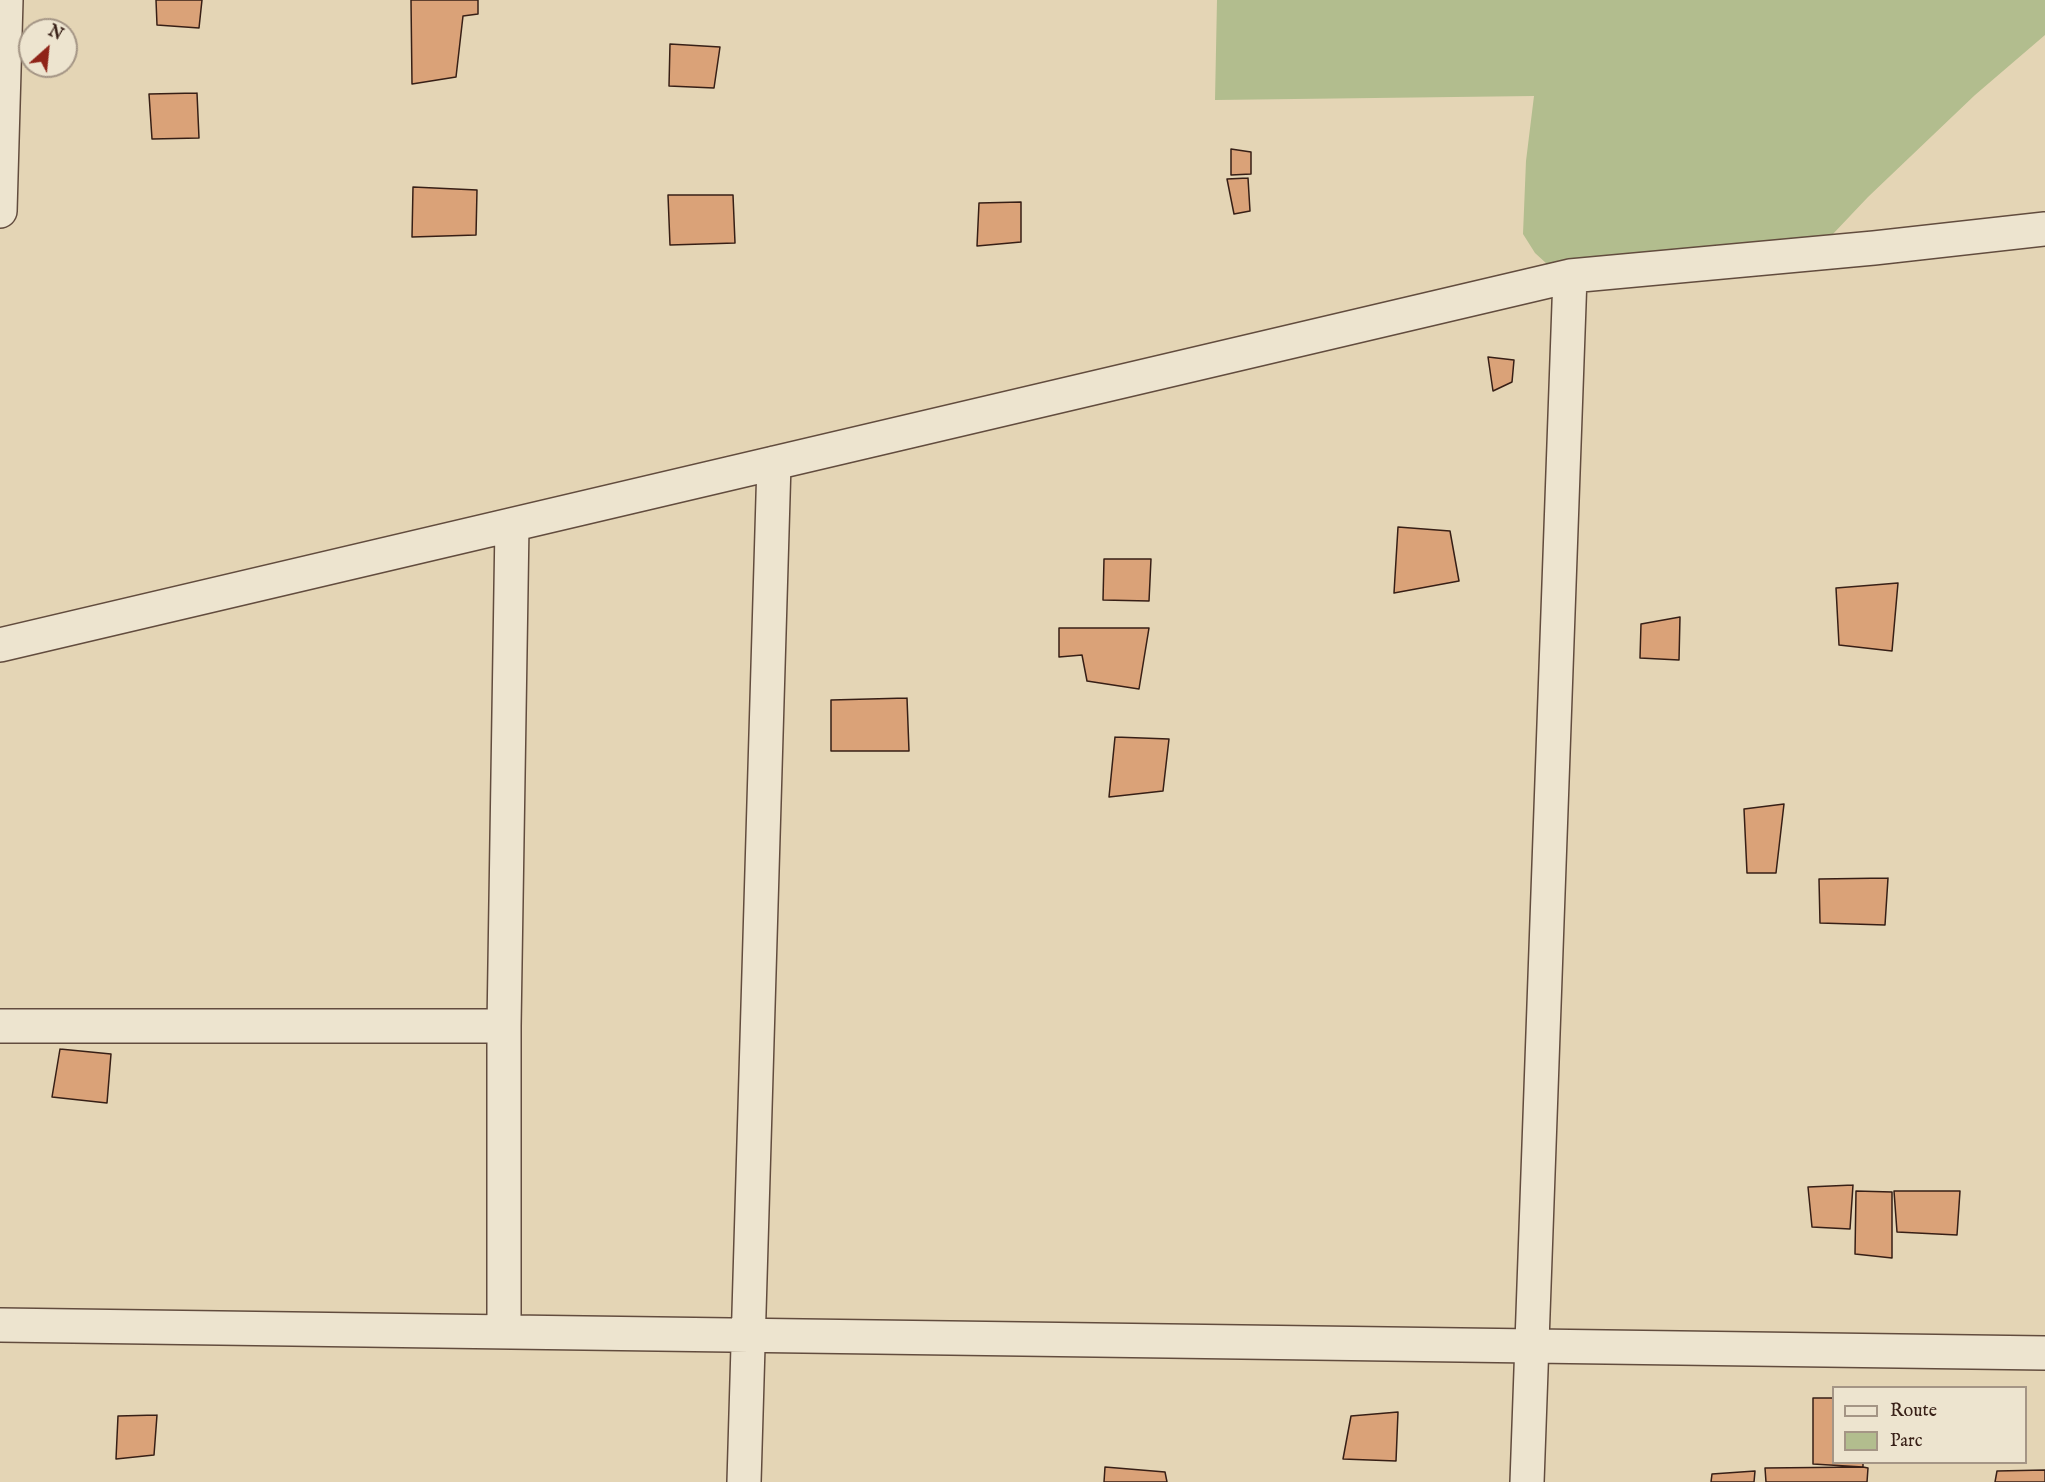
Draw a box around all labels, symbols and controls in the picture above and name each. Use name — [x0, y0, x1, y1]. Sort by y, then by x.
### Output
north arrow — [18, 18, 78, 78]
text: N — [45, 22, 66, 46]
legend — [1832, 1386, 2027, 1464]
text: Route — [1890, 1400, 1937, 1423]
text: Parc — [1890, 1430, 1922, 1453]

